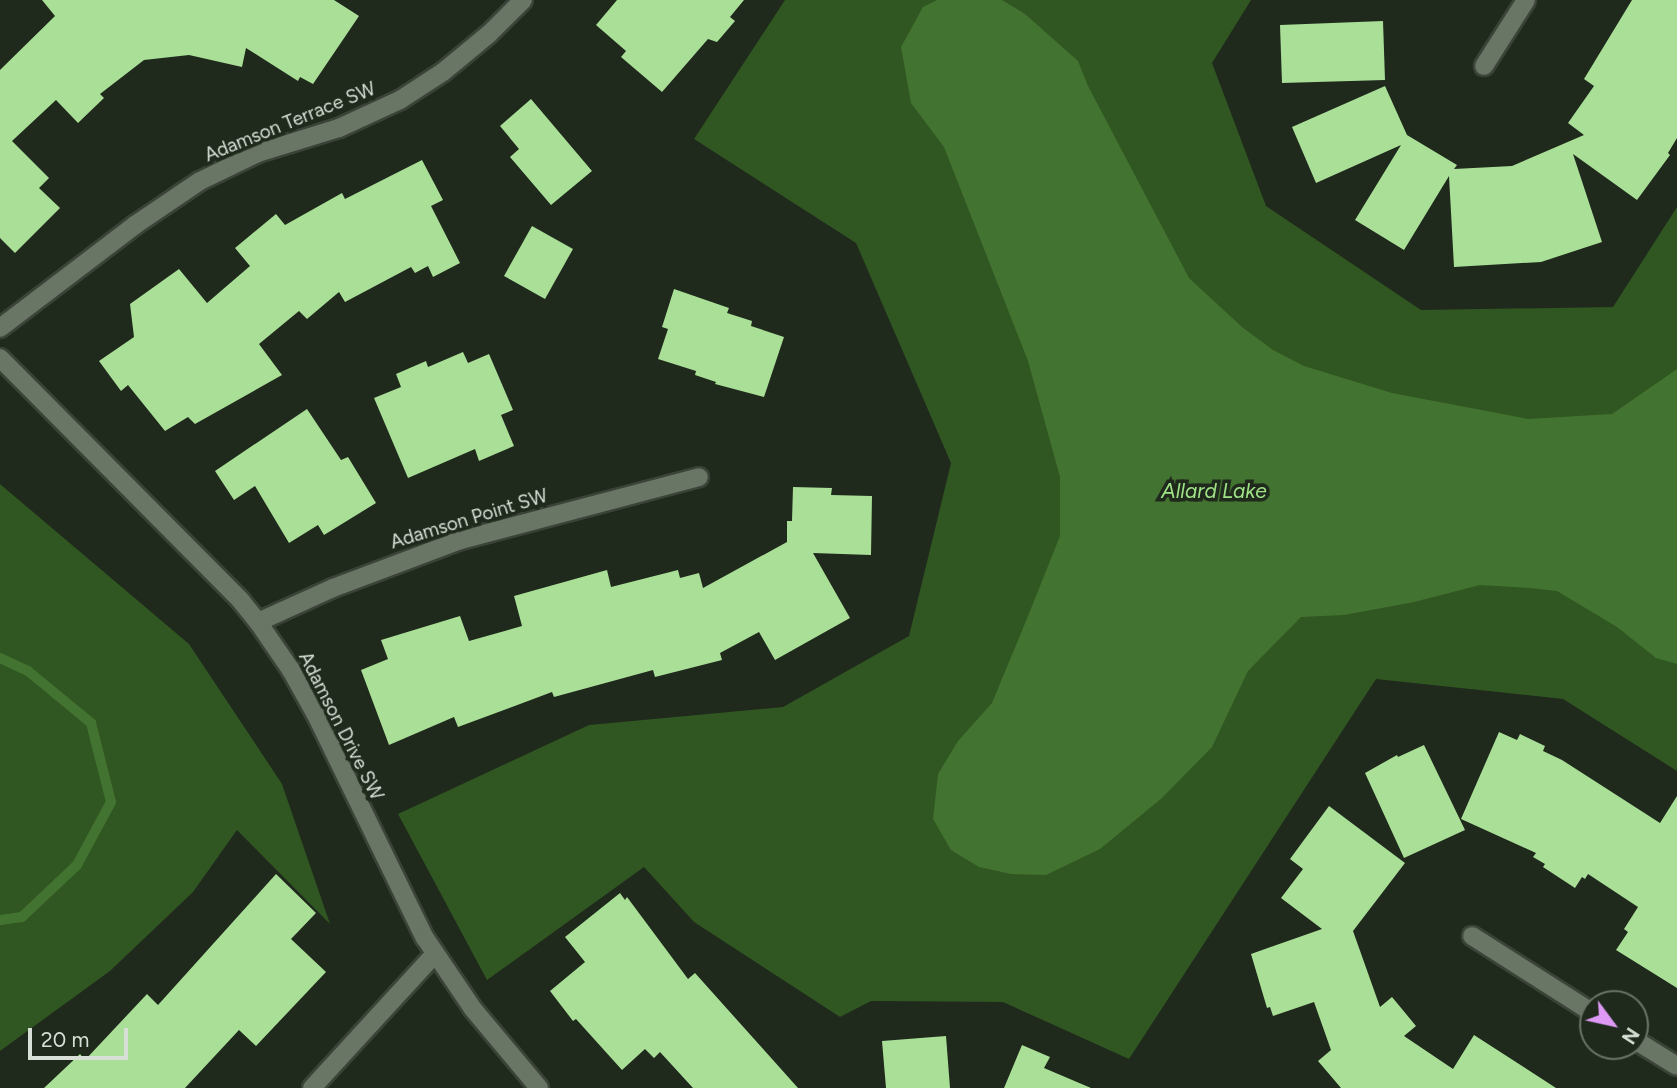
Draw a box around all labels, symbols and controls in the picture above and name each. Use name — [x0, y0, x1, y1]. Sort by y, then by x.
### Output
street label: Adamson Terrace SW — [201, 77, 379, 167]
water label: Allard Lake — [1161, 478, 1267, 504]
street label: Adamson Point SW — [387, 484, 551, 554]
street label: Adamson Drive SW — [294, 648, 388, 804]
north arrow — [1579, 990, 1649, 1060]
scale bar — [32, 1014, 131, 1058]
text: N — [1617, 1023, 1644, 1048]
text: 20 m — [41, 1027, 89, 1052]

